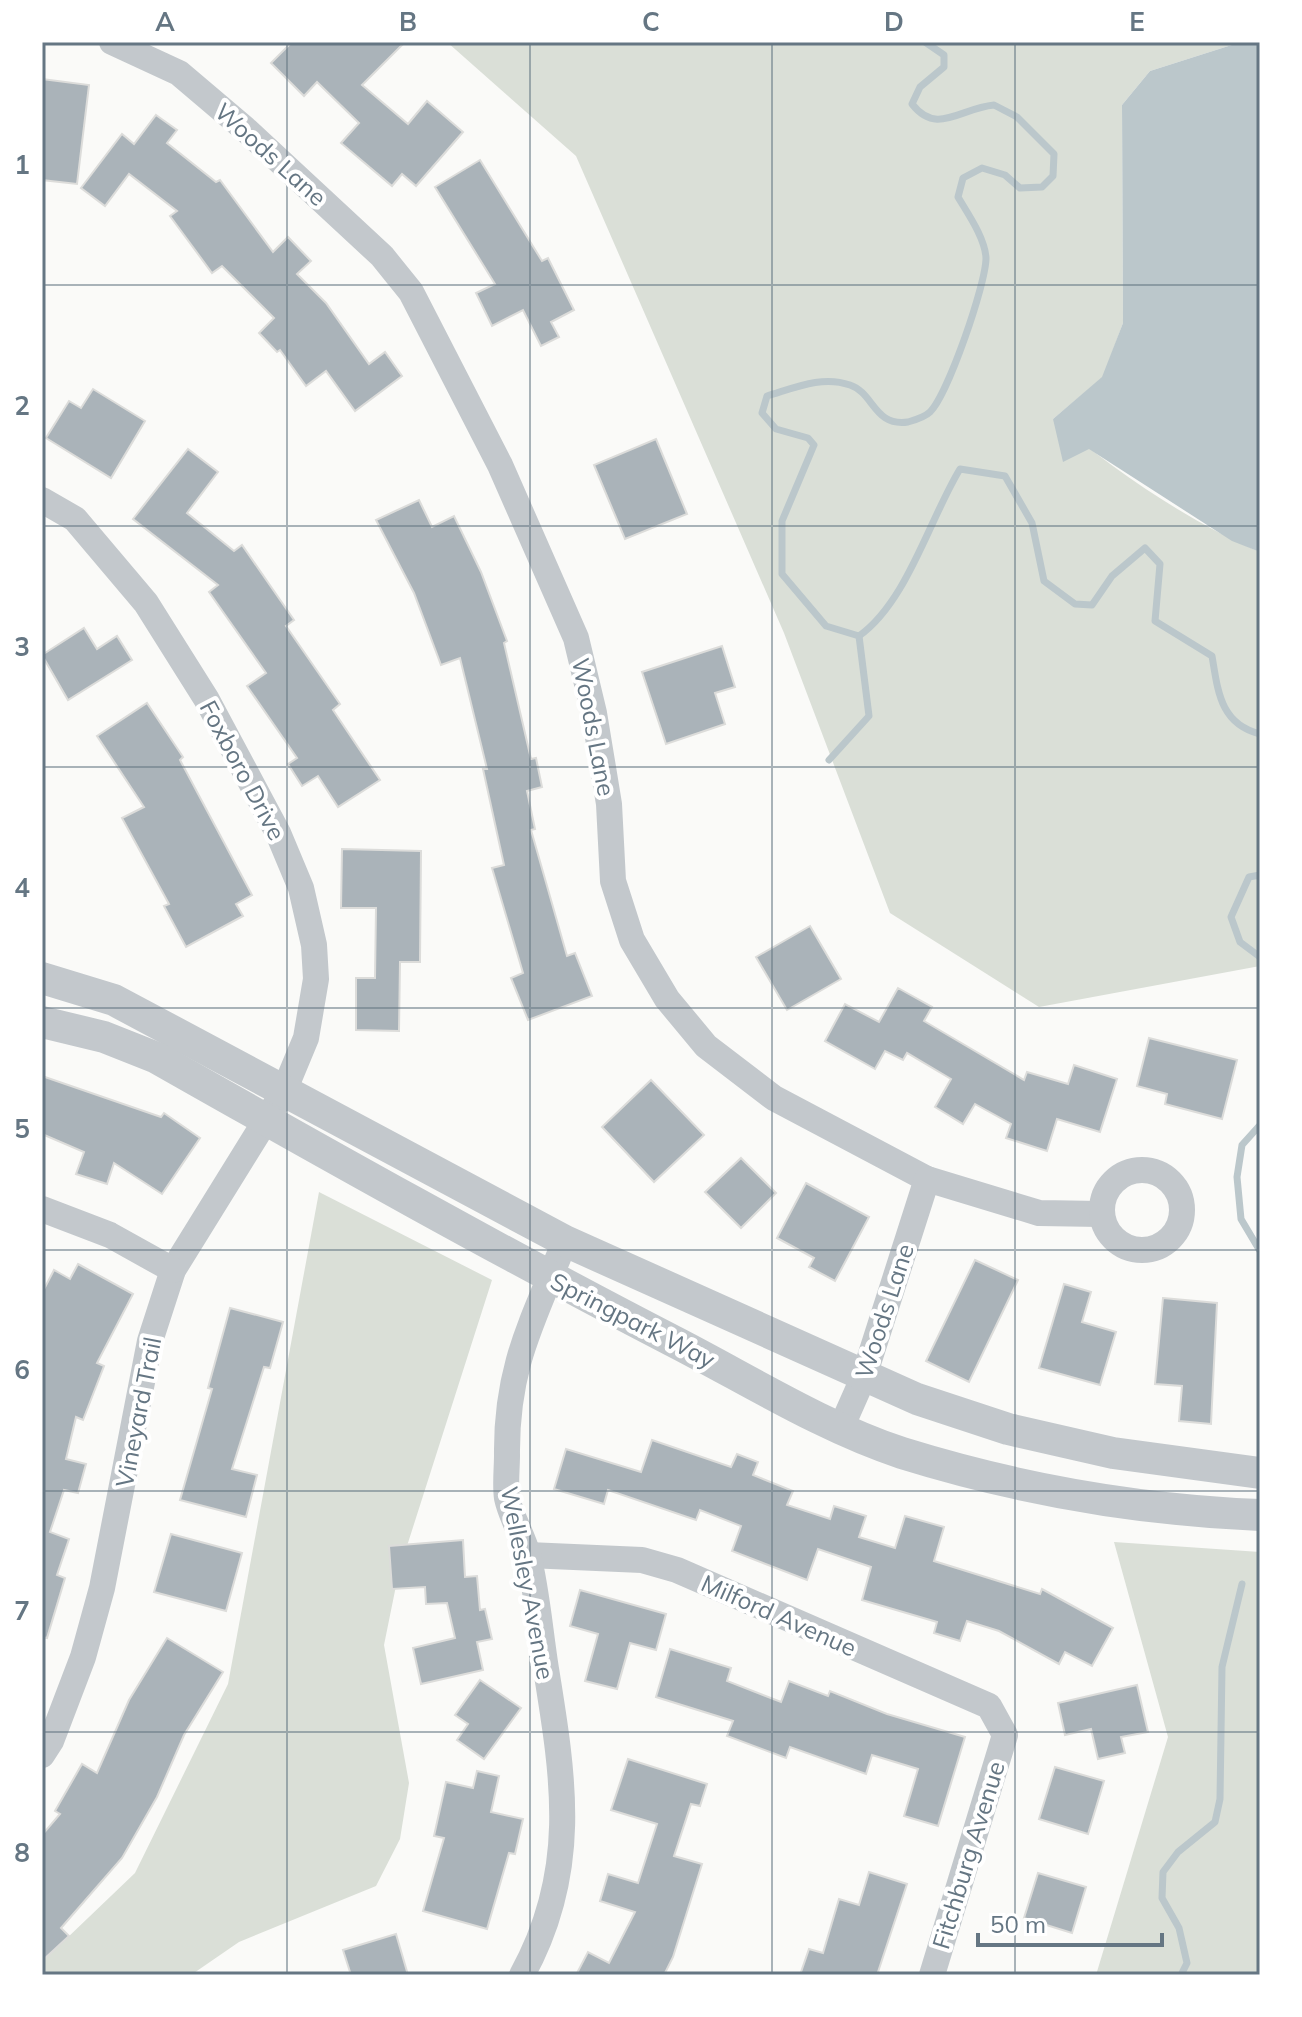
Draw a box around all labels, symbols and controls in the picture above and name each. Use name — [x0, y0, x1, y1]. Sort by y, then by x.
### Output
text: A — [155, 5, 175, 38]
text: B — [399, 5, 417, 38]
text: C — [642, 5, 660, 38]
text: D — [884, 5, 904, 38]
text: E — [1129, 5, 1145, 38]
street label: Woods Lane — [209, 96, 333, 212]
text: 1 — [14, 148, 30, 181]
text: 2 — [14, 389, 30, 422]
text: 3 — [14, 630, 30, 663]
street label: Woods Lane — [566, 655, 622, 799]
street label: Foxboro Drive — [194, 695, 292, 845]
text: 4 — [14, 871, 30, 904]
text: 5 — [14, 1112, 30, 1145]
street label: Woods Lane — [848, 1240, 920, 1382]
street label: Springpark Way — [546, 1266, 721, 1375]
street label: Vineyard Trail — [109, 1334, 167, 1490]
text: 6 — [14, 1353, 30, 1386]
street label: Wellesley Avenue — [495, 1484, 561, 1682]
street label: Milford Avenue — [697, 1567, 861, 1663]
text: 7 — [14, 1594, 30, 1627]
street label: Fitchburg Avenue — [925, 1758, 1011, 1952]
text: 8 — [14, 1836, 30, 1869]
scale bar — [978, 1897, 1162, 1947]
text: 50 m — [990, 1909, 1046, 1939]

